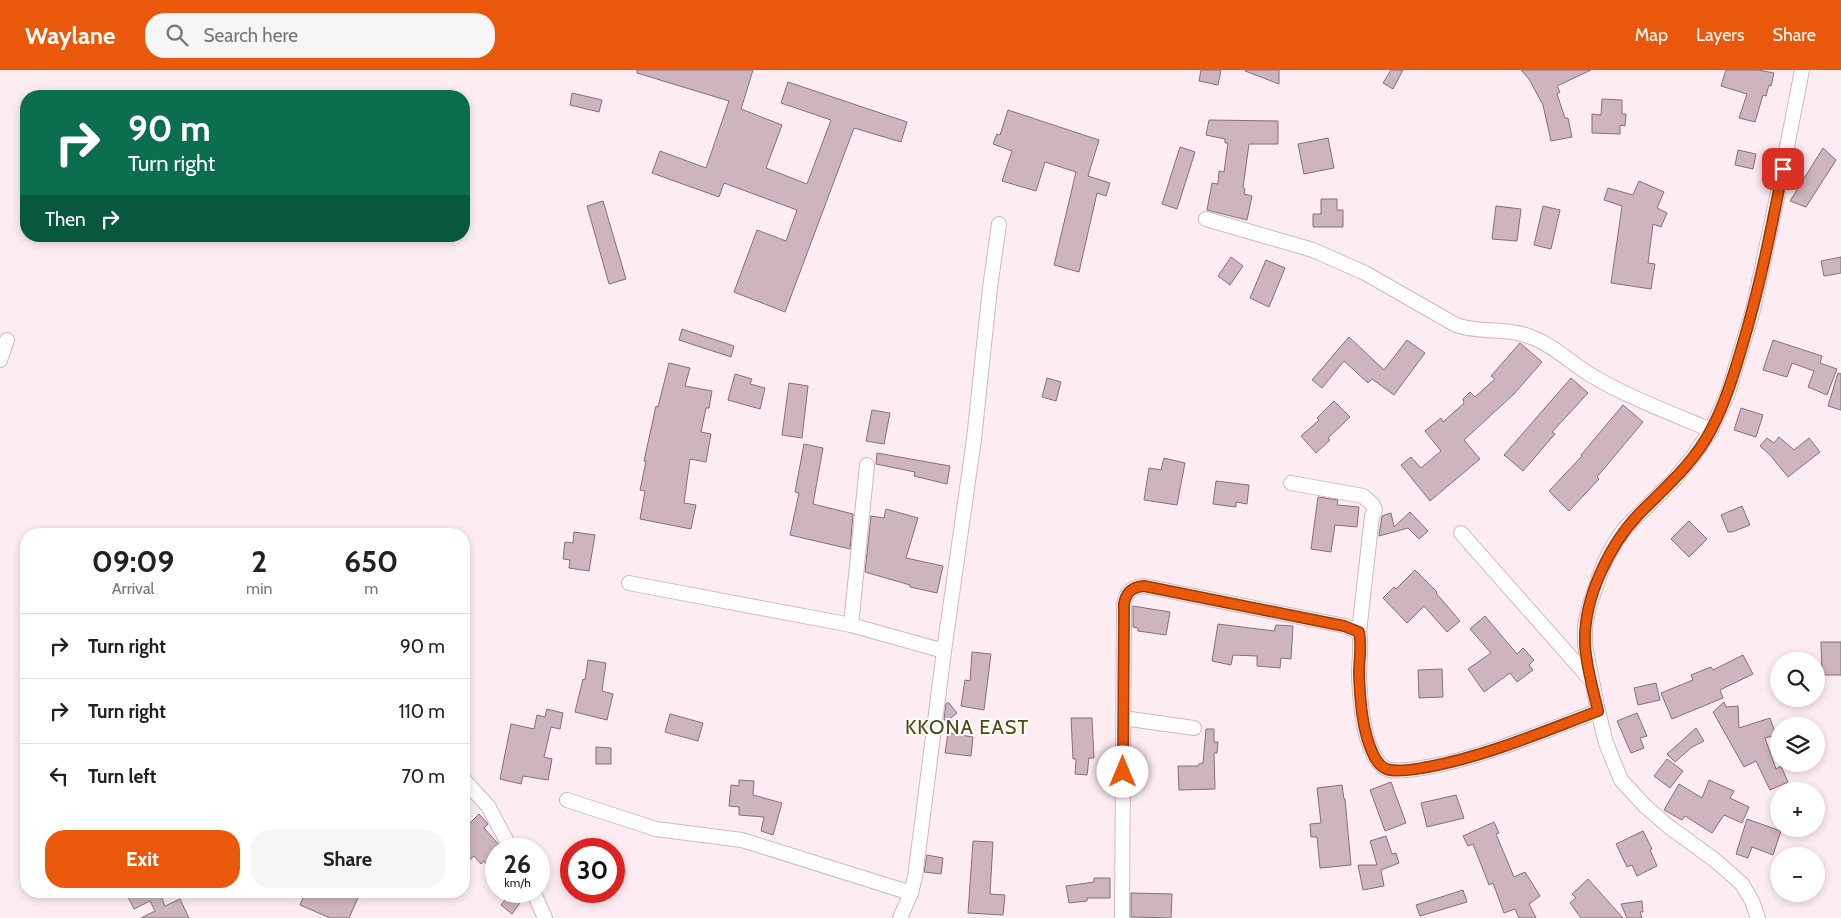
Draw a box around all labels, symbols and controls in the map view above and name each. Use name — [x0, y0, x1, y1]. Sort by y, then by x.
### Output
search box — [145, 13, 495, 58]
text: Waylane — [25, 21, 115, 50]
icon: search — [163, 21, 191, 49]
text: Search here — [203, 24, 298, 47]
text: Map — [1635, 24, 1668, 46]
text: Layers — [1696, 24, 1745, 46]
text: Share — [1773, 24, 1816, 46]
text: 90 m — [128, 107, 211, 150]
icon: right — [45, 110, 110, 175]
pin — [1762, 148, 1804, 190]
text: Turn right — [128, 150, 215, 177]
icon: arrive — [1769, 155, 1797, 183]
icon: right — [96, 205, 124, 233]
text: Then — [45, 208, 86, 231]
text: 09:09 — [92, 543, 174, 580]
text: 2 — [251, 543, 267, 580]
text: 650 — [344, 543, 398, 580]
text: Arrival — [112, 579, 154, 598]
text: min — [246, 579, 272, 598]
text: m — [364, 579, 378, 598]
icon: right — [45, 632, 73, 660]
text: Turn right — [88, 635, 166, 658]
text: 90 m — [400, 635, 445, 658]
map controls — [1770, 652, 1825, 902]
button: search — [1770, 652, 1825, 707]
icon: right — [45, 697, 73, 725]
text: Turn right — [88, 700, 166, 723]
text: 110 m — [398, 700, 445, 723]
district label: KKONA EAST — [905, 715, 1029, 739]
button: layers — [1770, 717, 1825, 772]
position arrow — [1096, 745, 1148, 797]
icon: left — [45, 762, 73, 790]
text: Turn left — [88, 765, 156, 788]
text: 70 m — [401, 765, 445, 788]
button: + — [1770, 782, 1825, 837]
button: Exit — [45, 830, 240, 888]
button: Share — [250, 830, 445, 888]
speed limit sign: 30 — [560, 838, 625, 903]
button: − — [1770, 847, 1825, 902]
text: 26 — [504, 849, 531, 879]
text: km/h — [504, 875, 531, 890]

